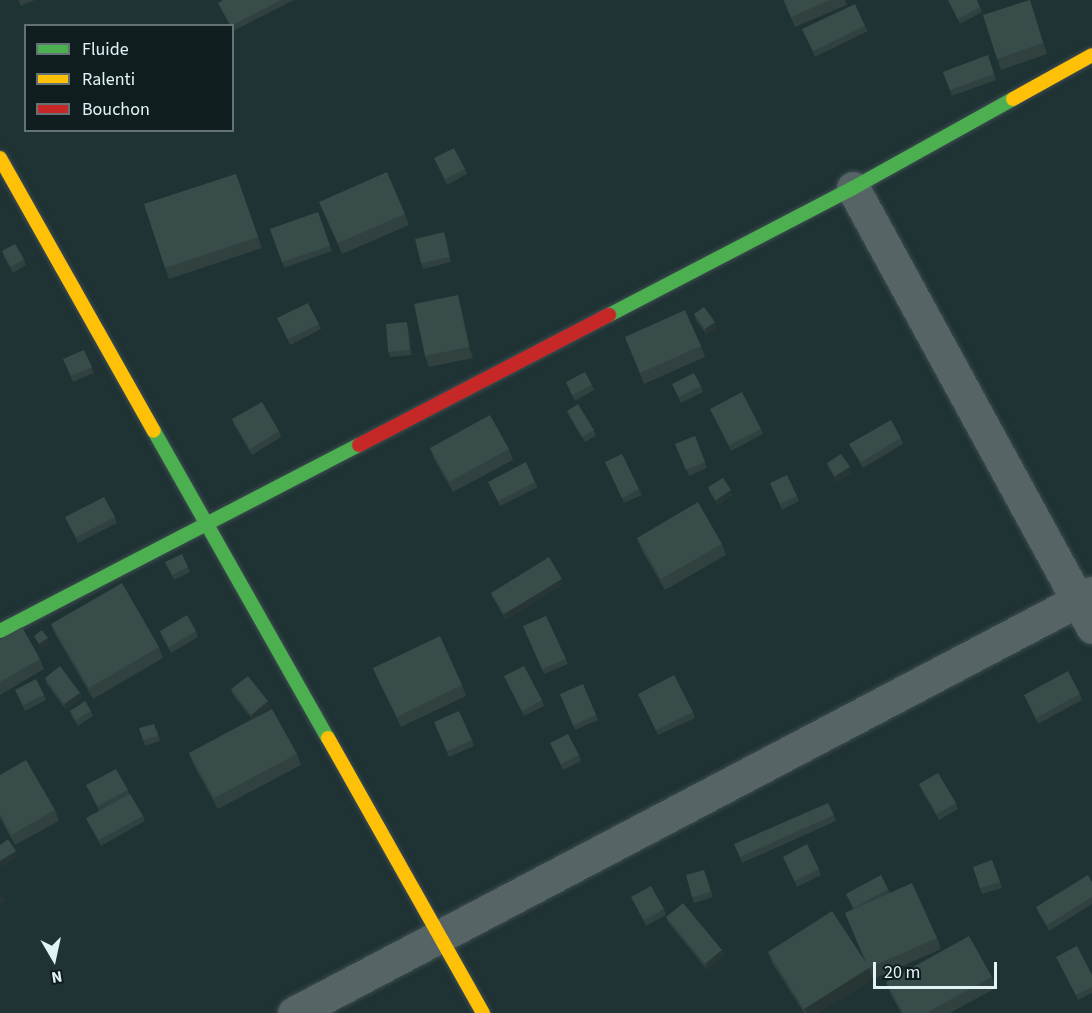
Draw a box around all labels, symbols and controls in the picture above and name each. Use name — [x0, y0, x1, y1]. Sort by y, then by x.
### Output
legend — [24, 24, 234, 132]
text: Fluide — [82, 37, 129, 62]
text: Ralenti — [82, 67, 135, 92]
text: Bouchon — [82, 97, 150, 122]
north arrow — [24, 929, 84, 989]
scale bar — [876, 950, 1000, 988]
text: 20 m — [884, 960, 920, 985]
text: N — [50, 965, 64, 988]

